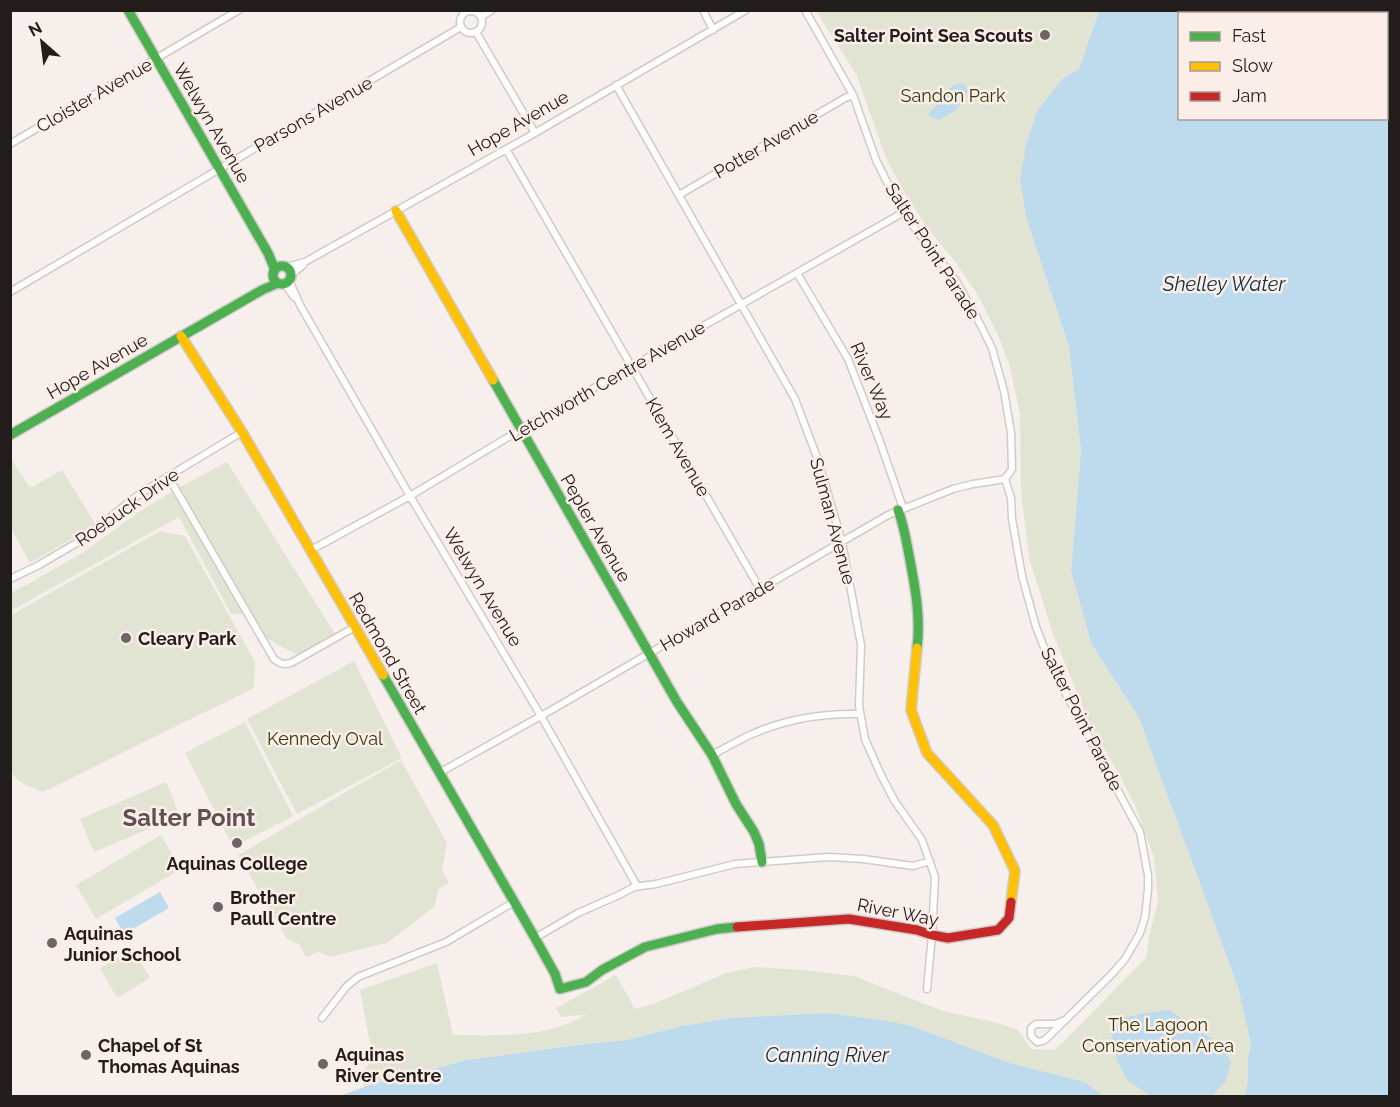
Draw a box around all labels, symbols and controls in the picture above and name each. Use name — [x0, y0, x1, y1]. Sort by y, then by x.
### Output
north arrow — [12, 12, 72, 72]
legend — [1178, 12, 1388, 120]
text: N — [25, 18, 45, 40]
place label: Salter Point Sea Scouts — [834, 25, 1033, 46]
text: Fast — [1232, 25, 1266, 46]
marker: Salter Point Sea Scouts — [1038, 28, 1052, 42]
street label: Cloister Avenue — [32, 53, 156, 137]
text: Slow — [1232, 55, 1273, 76]
street label: Welwyn Avenue — [169, 59, 255, 187]
street label: Parsons Avenue — [250, 71, 376, 156]
park label: Sandon Park — [901, 85, 1006, 106]
text: Jam — [1232, 85, 1267, 106]
street label: Hope Avenue — [464, 86, 572, 160]
street label: Potter Avenue — [710, 105, 822, 182]
street label: Salter Point Parade — [881, 179, 985, 323]
water label: Shelley Water — [1162, 272, 1286, 296]
street label: Letchworth Centre Avenue — [505, 316, 709, 446]
street label: Hope Avenue — [43, 329, 151, 403]
street label: River Way — [846, 339, 898, 423]
street label: Klem Avenue — [641, 394, 715, 501]
street label: Sulman Avenue — [806, 455, 860, 587]
street label: Roebuck Drive — [71, 463, 183, 550]
street label: Pepler Avenue — [557, 470, 636, 586]
street label: Welwyn Avenue — [439, 524, 527, 651]
street label: Howard Parade — [656, 573, 778, 655]
street label: Redmond Street — [345, 589, 431, 717]
place label: Cleary Park — [138, 628, 237, 649]
marker: Cleary Park — [119, 631, 133, 645]
street label: Salter Point Parade — [1037, 644, 1127, 795]
park label: Kennedy Oval — [267, 728, 383, 749]
district label: Salter Point — [123, 803, 255, 832]
marker: Aquinas College — [230, 836, 244, 850]
place label: Aquinas College — [167, 853, 308, 874]
place label: Brother Paull Centre — [230, 887, 336, 929]
street label: River Way — [856, 894, 941, 930]
marker: Brother Paull Centre — [211, 900, 225, 914]
place label: Aquinas Junior School — [64, 923, 181, 965]
marker: Aquinas Junior School — [45, 936, 59, 950]
park label: The Lagoon Conservation Area — [1082, 1014, 1234, 1056]
place label: Chapel of St Thomas Aquinas — [98, 1035, 240, 1077]
water label: Canning River — [765, 1043, 890, 1067]
place label: Aquinas River Centre — [335, 1044, 441, 1086]
marker: Chapel of St Thomas Aquinas — [79, 1048, 93, 1062]
marker: Aquinas River Centre — [316, 1057, 330, 1071]

